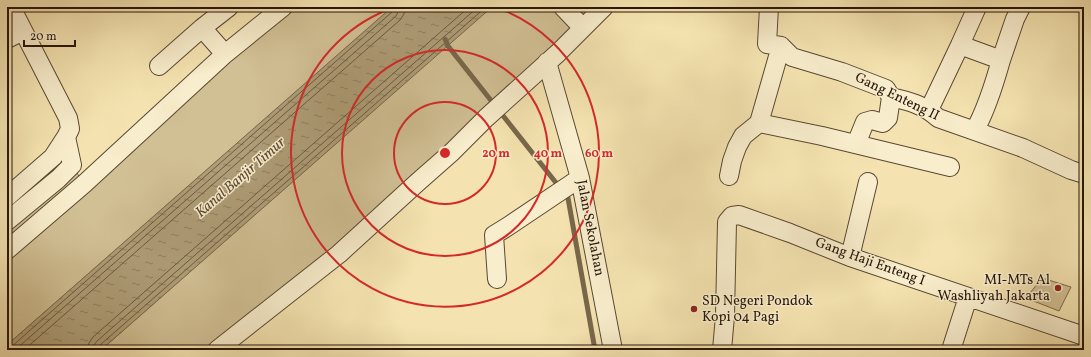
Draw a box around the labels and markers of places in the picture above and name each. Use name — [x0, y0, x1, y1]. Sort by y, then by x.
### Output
centre of rings — [438, 146, 452, 160]
place label: MI-MTs Al Washliyah Jakarta — [938, 271, 1050, 306]
marker: MI-MTs Al Washliyah Jakarta — [1053, 283, 1063, 293]
place label: SD Negeri Pondok Kopi 04 Pagi — [702, 292, 813, 327]
marker: SD Negeri Pondok Kopi 04 Pagi — [689, 304, 699, 314]

